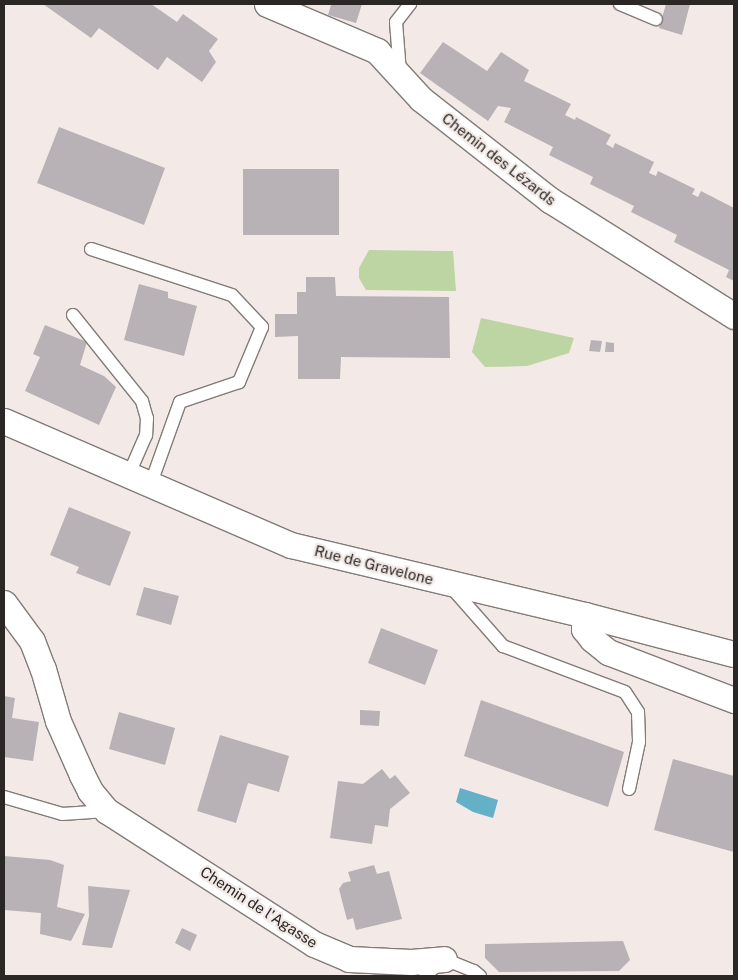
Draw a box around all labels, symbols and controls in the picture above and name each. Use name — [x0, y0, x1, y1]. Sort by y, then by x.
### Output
street label: Chemin des Lézards — [438, 109, 560, 209]
street label: Rue de Gravelone — [312, 541, 436, 589]
street label: Chemin de l'Agasse — [197, 862, 321, 952]

